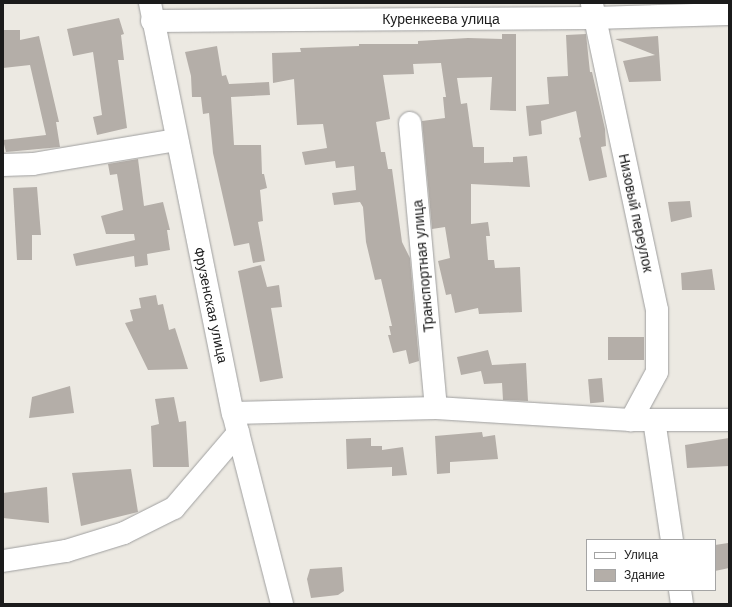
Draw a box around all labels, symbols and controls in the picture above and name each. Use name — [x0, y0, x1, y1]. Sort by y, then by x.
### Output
street label: Куренкеева улица — [382, 11, 500, 27]
street label: Низовый переулок — [615, 152, 657, 274]
street label: Транспортная улица — [409, 199, 437, 333]
street label: Фрузенская улица — [190, 245, 232, 365]
legend — [586, 539, 716, 591]
text: Улица — [624, 548, 658, 562]
text: Здание — [624, 568, 665, 582]

